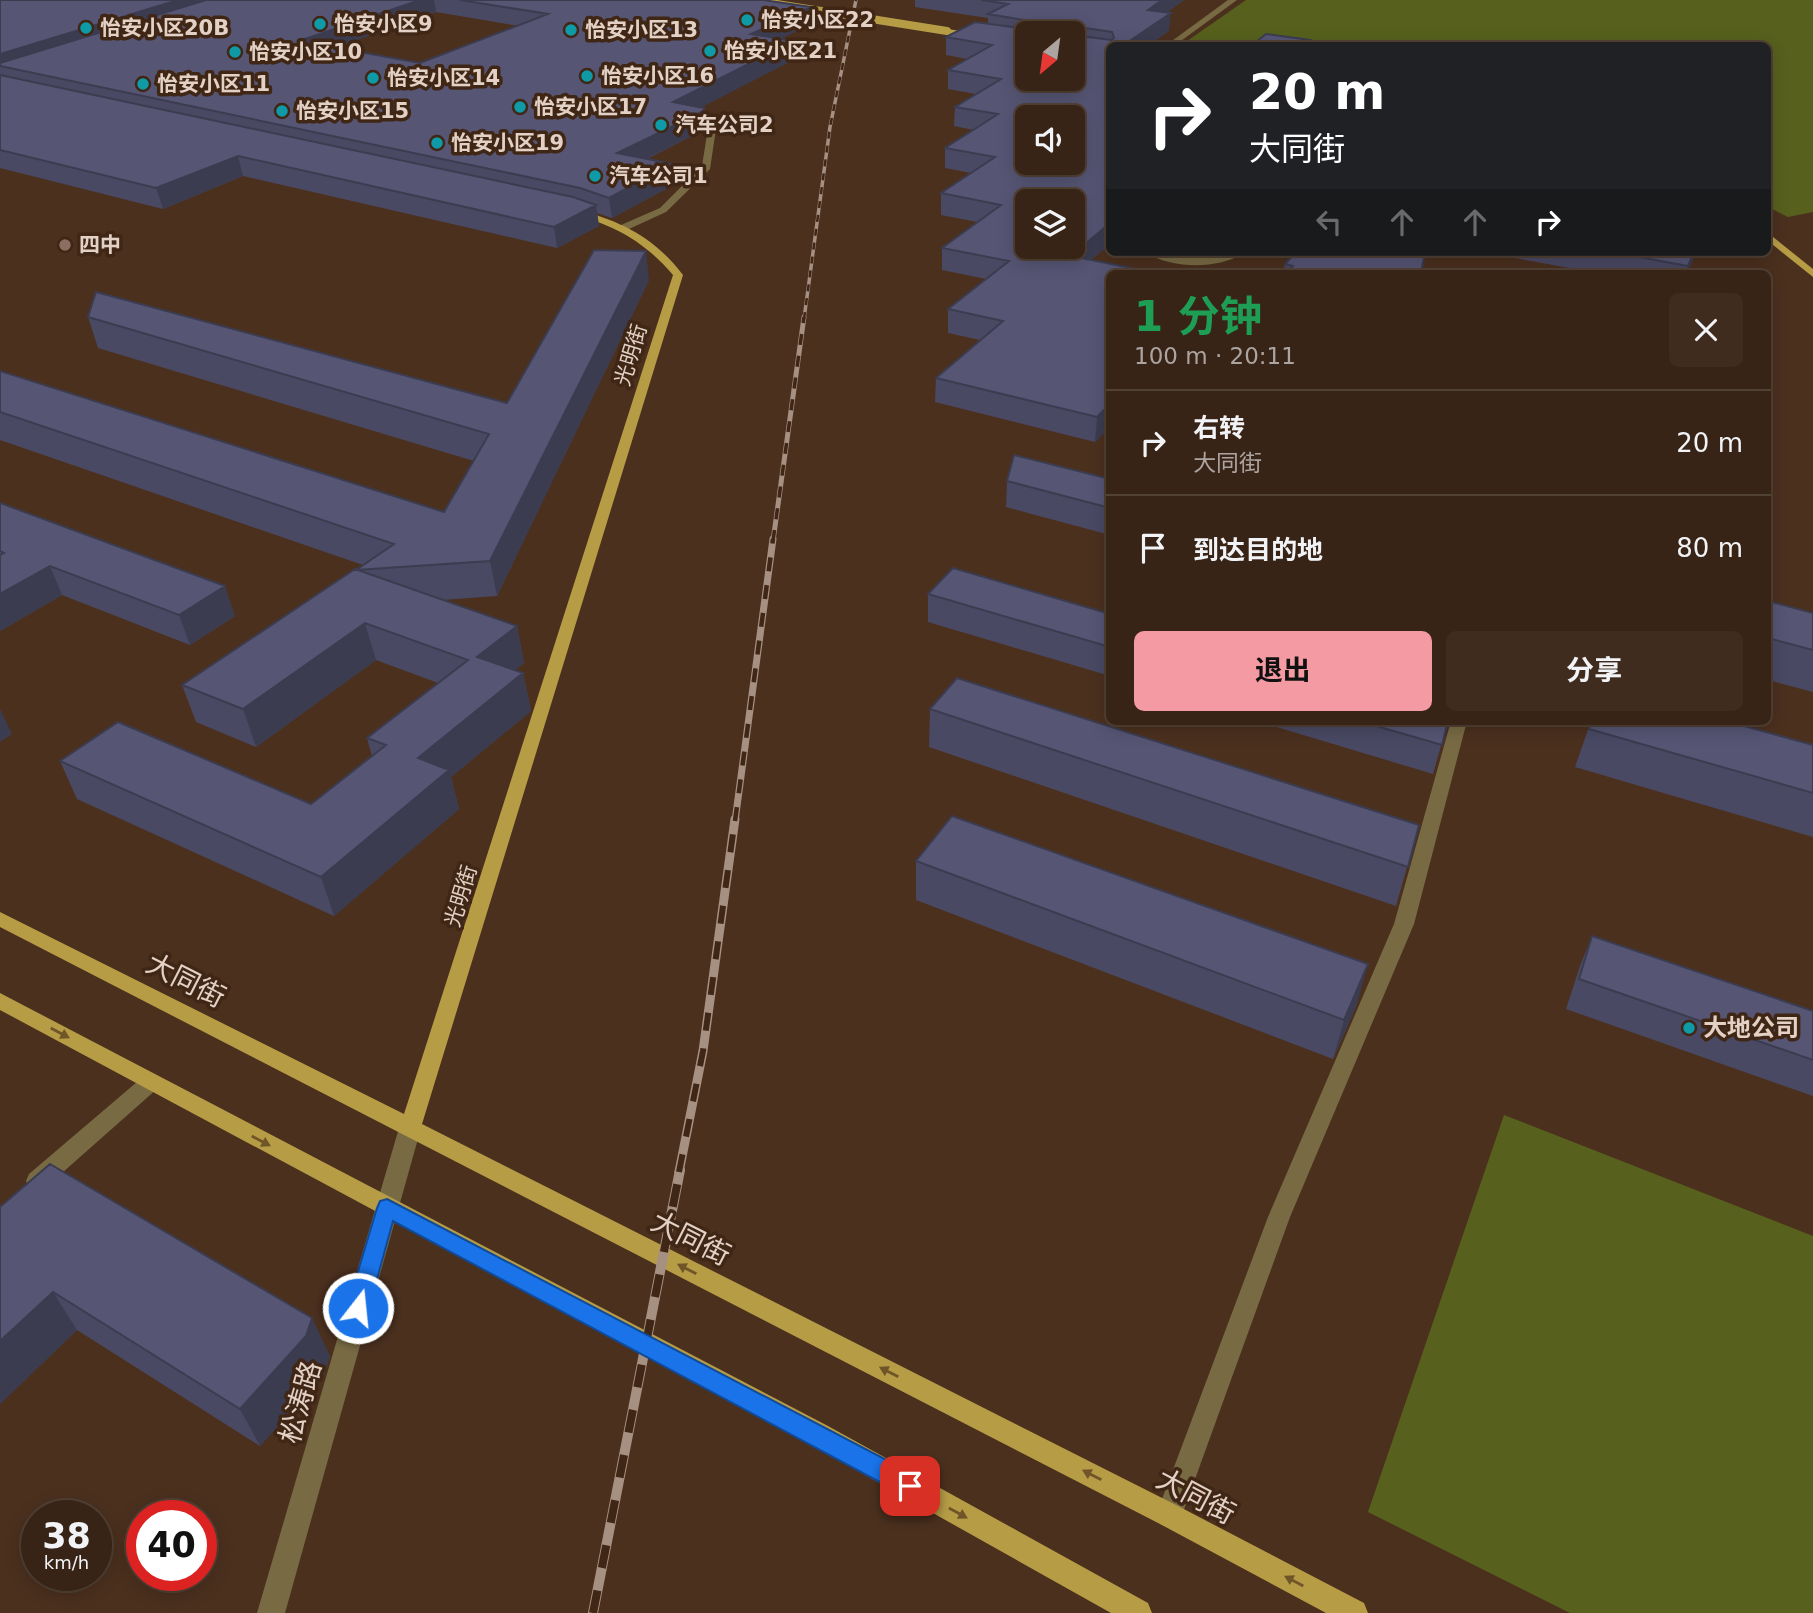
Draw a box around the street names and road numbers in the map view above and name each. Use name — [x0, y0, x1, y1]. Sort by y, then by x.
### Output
street label: 光明街 — [610, 321, 652, 389]
street label: 光明街 — [440, 862, 482, 930]
street label: 大同街 — [141, 947, 231, 1014]
street label: 大同街 — [646, 1205, 736, 1272]
street label: 松涛路 — [273, 1357, 328, 1447]
street label: 大同街 — [1151, 1462, 1241, 1531]

